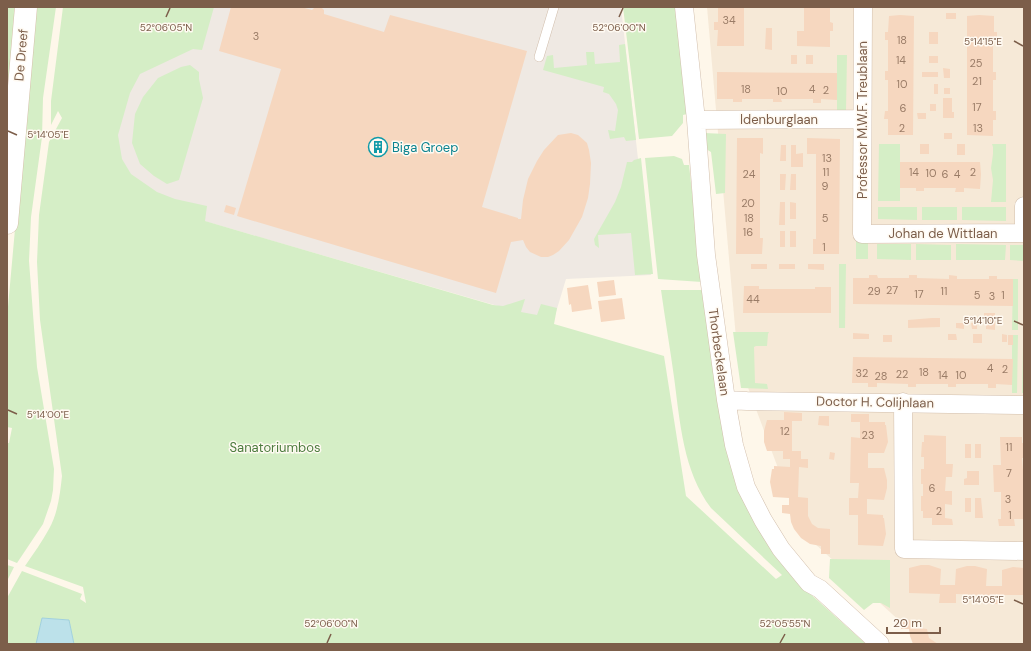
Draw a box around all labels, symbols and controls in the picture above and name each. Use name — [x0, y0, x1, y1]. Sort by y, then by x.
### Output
house number: 34 — [722, 13, 736, 27]
text: 52°06'05"N — [140, 21, 192, 34]
text: 52°06'00"N — [592, 21, 646, 34]
street label: De Dreef — [10, 28, 32, 82]
house number: 3 — [253, 29, 259, 43]
house number: 18 — [897, 33, 907, 47]
text: 5°14'15"E — [964, 35, 1002, 48]
street label: Professor M.W.F. Treublaan — [854, 41, 871, 199]
house number: 14 — [896, 53, 906, 67]
house number: 25 — [969, 56, 983, 70]
house number: 21 — [972, 74, 982, 88]
house number: 10 — [897, 77, 907, 91]
house number: 18 — [741, 82, 751, 96]
house number: 4 — [809, 82, 816, 96]
house number: 2 — [823, 83, 829, 97]
house number: 10 — [777, 84, 787, 98]
house number: 17 — [972, 100, 982, 114]
house number: 6 — [900, 101, 907, 115]
street label: Idenburglaan — [740, 111, 818, 128]
house number: 2 — [899, 121, 905, 135]
house number: 13 — [973, 121, 983, 135]
text: 5°14'05"E — [27, 128, 69, 141]
building icon: Biga Groep — [367, 136, 389, 158]
place label: Biga Groep — [392, 139, 458, 156]
house number: 13 — [822, 151, 832, 165]
house number: 11 — [823, 165, 829, 179]
house number: 14 — [909, 165, 919, 179]
house number: 2 — [970, 165, 976, 179]
house number: 10 — [926, 166, 936, 180]
house number: 24 — [743, 167, 756, 181]
house number: 6 — [942, 167, 949, 181]
house number: 4 — [954, 167, 961, 181]
house number: 9 — [822, 179, 829, 193]
house number: 20 — [741, 196, 755, 210]
house number: 18 — [744, 211, 754, 225]
house number: 5 — [822, 211, 829, 225]
house number: 16 — [743, 225, 753, 239]
street label: Johan de Wittlaan — [888, 225, 998, 242]
house number: 1 — [822, 240, 826, 254]
house number: 27 — [886, 283, 898, 297]
house number: 29 — [867, 284, 881, 298]
house number: 11 — [941, 284, 947, 298]
house number: 17 — [914, 287, 924, 301]
house number: 5 — [974, 288, 981, 302]
house number: 1 — [1001, 288, 1005, 302]
house number: 3 — [989, 289, 995, 303]
house number: 44 — [746, 292, 760, 306]
street label: Thorbeckelaan — [704, 307, 734, 397]
text: 5°14'10"E — [964, 314, 1003, 327]
house number: 4 — [987, 361, 994, 375]
house number: 2 — [1002, 362, 1008, 376]
house number: 18 — [919, 365, 929, 379]
house number: 32 — [856, 366, 868, 380]
house number: 22 — [896, 367, 908, 381]
house number: 14 — [938, 368, 948, 382]
house number: 10 — [956, 368, 966, 382]
house number: 28 — [875, 369, 887, 383]
street label: Doctor H. Colijnlaan — [816, 392, 934, 412]
text: 5°14'00"E — [27, 408, 70, 421]
house number: 12 — [780, 424, 790, 438]
house number: 23 — [862, 428, 874, 442]
park label: Sanatoriumbos — [230, 439, 320, 456]
house number: 11 — [1006, 440, 1012, 454]
house number: 7 — [1006, 466, 1012, 480]
house number: 6 — [929, 481, 936, 495]
house number: 3 — [1005, 492, 1011, 506]
house number: 2 — [936, 504, 942, 518]
house number: 1 — [1008, 508, 1012, 522]
text: 5°14'05"E — [962, 593, 1004, 606]
scale bar — [887, 609, 940, 635]
text: 20 m — [893, 615, 922, 631]
text: 52°06'00"N — [304, 617, 358, 630]
text: 52°05'55"N — [759, 617, 811, 630]

